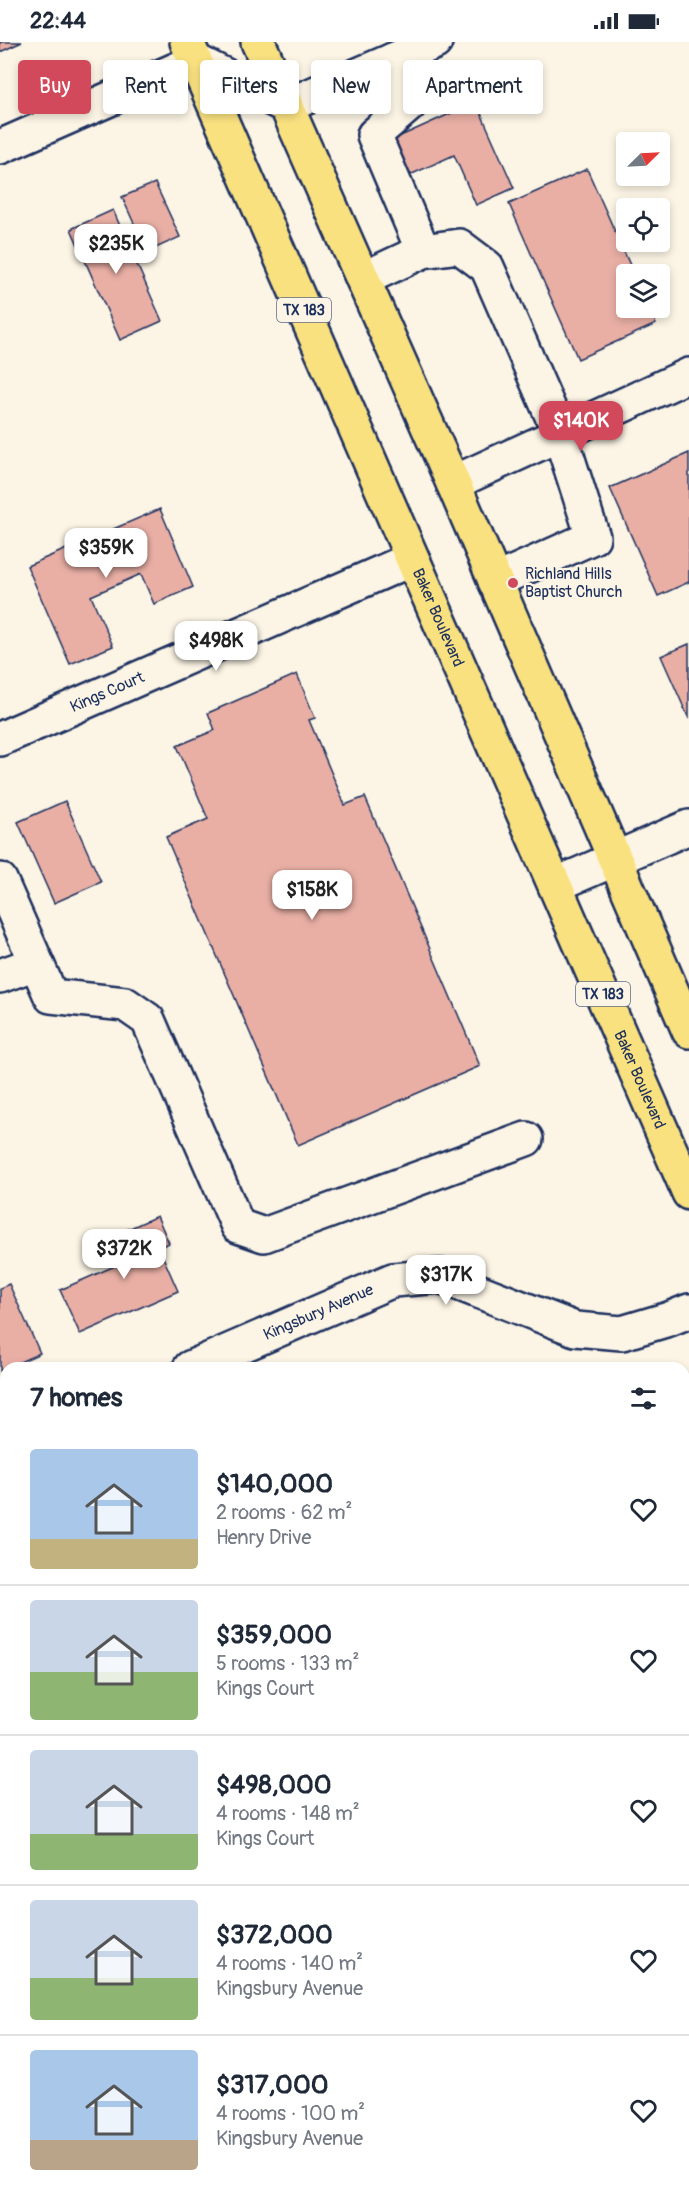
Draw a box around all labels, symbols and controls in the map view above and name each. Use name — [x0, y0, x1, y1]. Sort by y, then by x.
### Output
text: 22:44 — [30, 7, 86, 35]
chip: Buy — [18, 60, 91, 114]
chip: Rent — [103, 60, 188, 114]
chip: Filters — [200, 60, 299, 114]
chip: New — [311, 60, 391, 114]
chip: Apartment — [403, 60, 543, 114]
north arrow — [616, 132, 670, 186]
map controls — [616, 132, 670, 318]
button: locate — [616, 198, 670, 252]
pin: $235K — [74, 224, 158, 275]
text: $235K — [88, 231, 144, 256]
button: layers — [616, 264, 670, 318]
road number: TX 183 — [277, 298, 331, 322]
pin: $140K — [539, 401, 623, 452]
text: $140K — [553, 408, 609, 433]
pin: $359K — [64, 528, 148, 579]
text: $359K — [78, 535, 134, 560]
place label: Richland Hills Baptist Church — [525, 564, 622, 602]
street label: Baker Boulevard — [408, 565, 468, 670]
marker: Richland Hills Baptist Church — [506, 576, 520, 590]
pin: $498K — [174, 621, 258, 672]
text: $498K — [189, 628, 243, 653]
street label: Kings Court — [67, 667, 148, 717]
pin: $158K — [270, 870, 354, 921]
text: $158K — [286, 877, 338, 902]
road number: TX 183 — [576, 982, 630, 1006]
street label: Baker Boulevard — [609, 1027, 670, 1132]
pin: $372K — [82, 1229, 166, 1280]
text: $372K — [96, 1236, 152, 1261]
pin: $317K — [404, 1255, 488, 1306]
text: $317K — [420, 1262, 472, 1287]
street label: Kingsbury Avenue — [260, 1280, 377, 1345]
text: 7 homes — [30, 1382, 122, 1414]
icon: filters — [627, 1382, 660, 1415]
text: $140,000 — [216, 1468, 333, 1500]
icon: home — [78, 1473, 150, 1545]
icon: heart — [627, 1493, 660, 1526]
text: 2 rooms · 62 m² — [216, 1500, 352, 1525]
text: Henry Drive — [216, 1525, 311, 1550]
text: $359,000 — [216, 1619, 332, 1651]
icon: home — [78, 1624, 150, 1696]
icon: heart — [627, 1644, 660, 1677]
text: 5 rooms · 133 m² — [216, 1651, 359, 1676]
text: Kings Court — [216, 1676, 314, 1701]
text: $498,000 — [216, 1769, 332, 1801]
icon: home — [78, 1774, 150, 1846]
icon: heart — [627, 1794, 660, 1827]
text: 4 rooms · 148 m² — [216, 1801, 360, 1826]
text: Kings Court — [216, 1826, 314, 1851]
text: $372,000 — [216, 1919, 333, 1951]
icon: home — [78, 1924, 150, 1996]
icon: heart — [627, 1944, 660, 1977]
text: 4 rooms · 140 m² — [216, 1951, 363, 1976]
text: Kingsbury Avenue — [216, 1976, 363, 2001]
text: $317,000 — [216, 2069, 328, 2101]
icon: home — [78, 2074, 150, 2146]
icon: heart — [627, 2094, 660, 2127]
text: 4 rooms · 100 m² — [216, 2101, 365, 2126]
text: Kingsbury Avenue — [216, 2126, 363, 2151]

